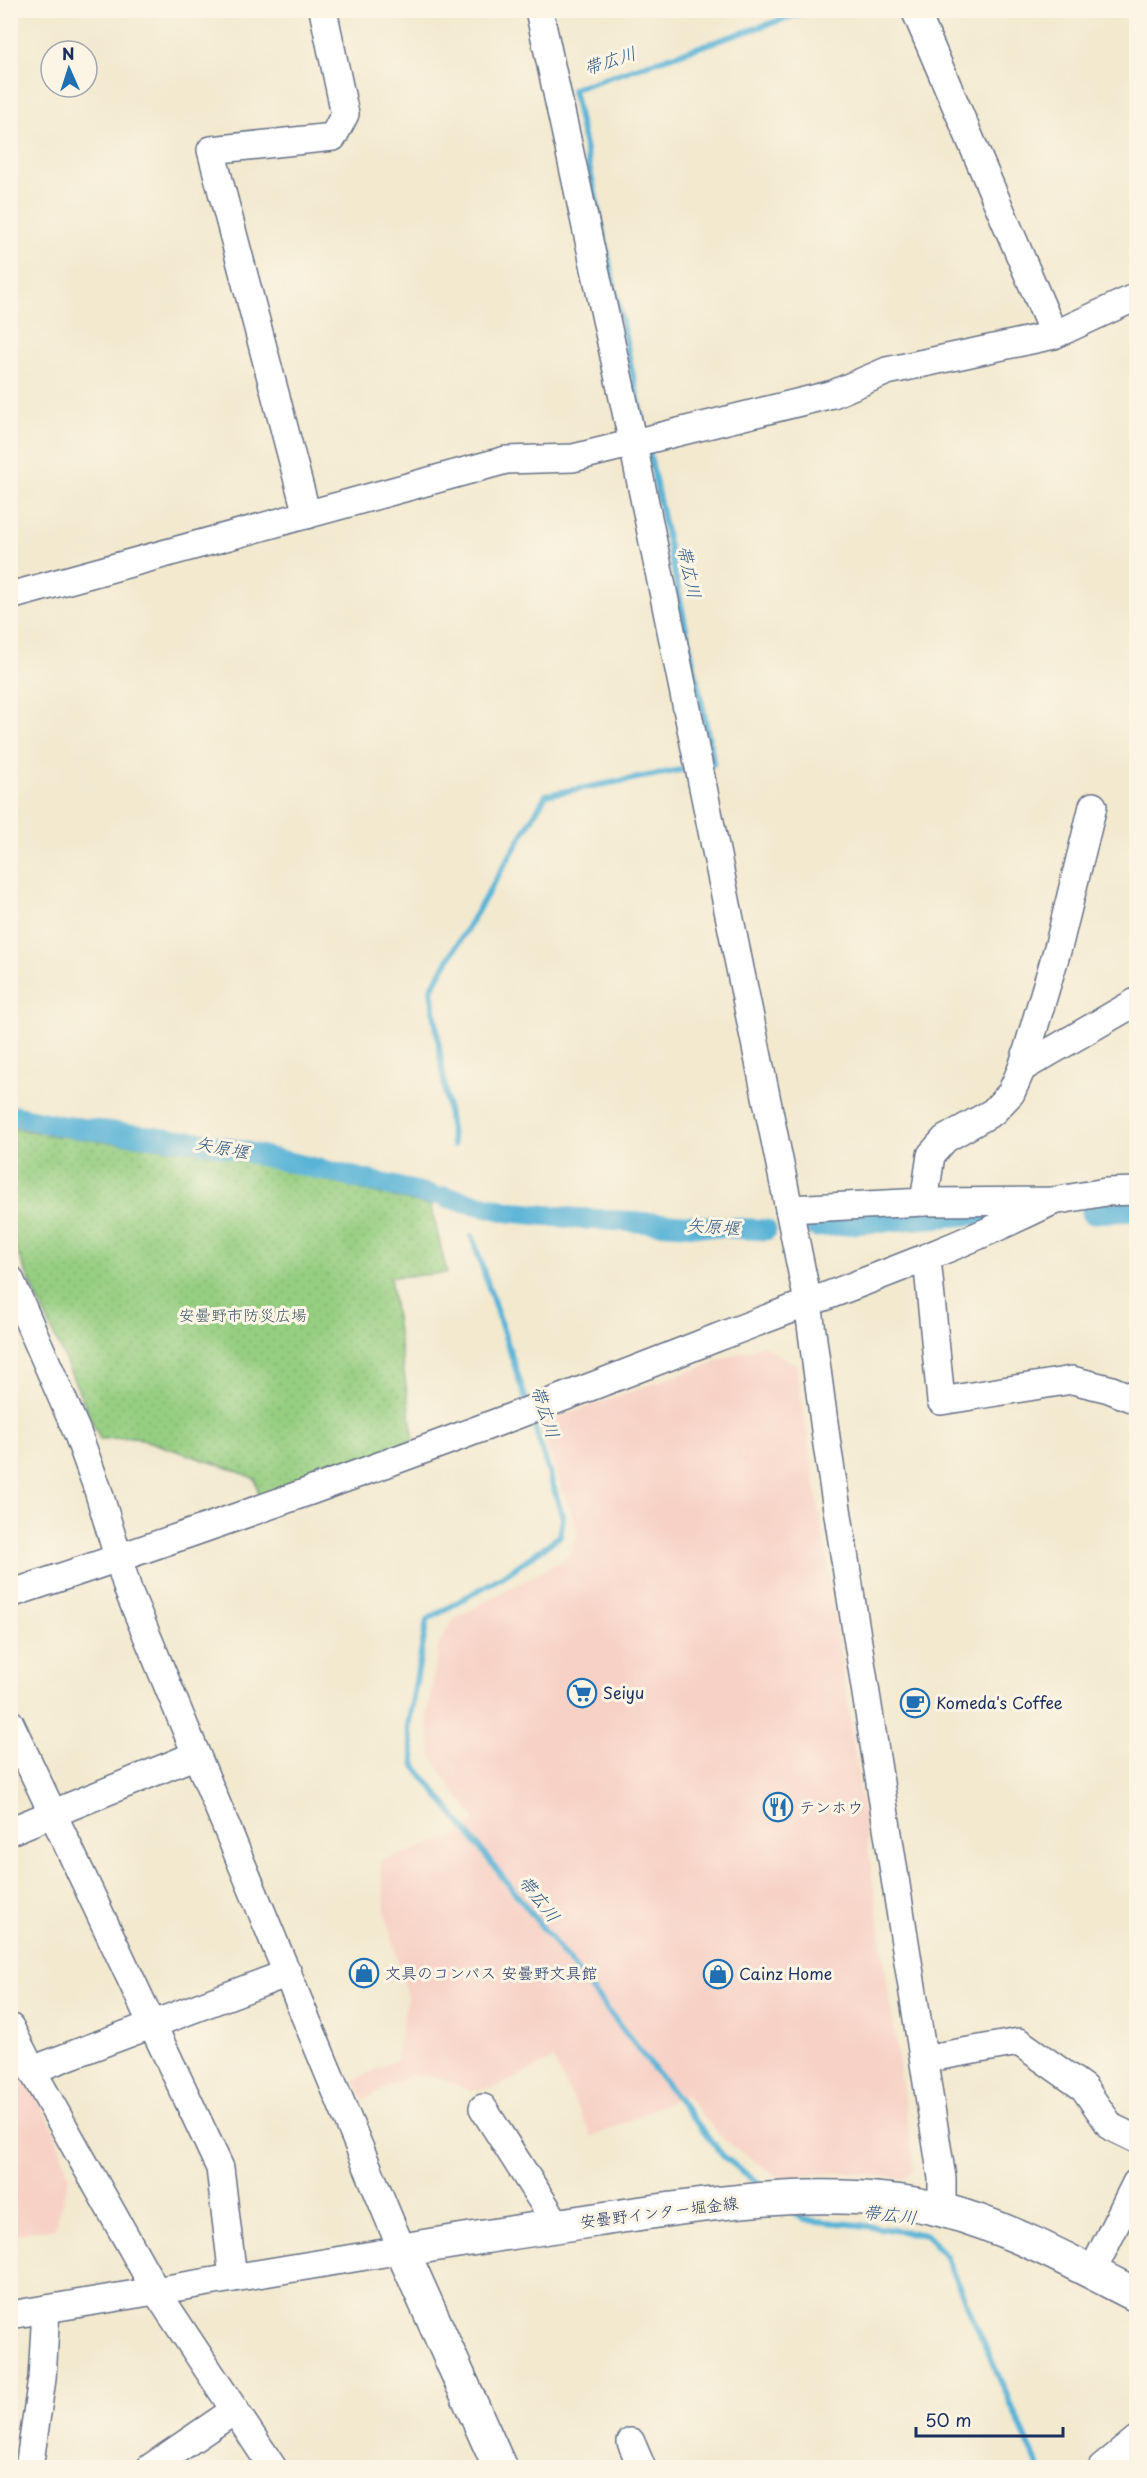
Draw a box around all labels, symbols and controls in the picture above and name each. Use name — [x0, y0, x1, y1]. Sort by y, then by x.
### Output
water label: 帯広川 — [580, 38, 639, 81]
north arrow — [39, 39, 99, 99]
text: N — [61, 41, 75, 65]
water label: 帯広川 — [672, 542, 709, 601]
water label: 矢原堰 — [193, 1128, 253, 1165]
water label: 矢原堰 — [685, 1210, 743, 1241]
park label: 安曇野市防災広場 — [179, 1302, 307, 1326]
water label: 帯広川 — [525, 1382, 568, 1441]
supermarket icon: Seiyu — [566, 1677, 598, 1709]
place label: Seiyu — [603, 1680, 644, 1704]
cafe icon: Komeda's Coffee — [899, 1687, 931, 1719]
place label: Komeda's Coffee — [936, 1690, 1063, 1714]
restaurant icon: テンホウ — [762, 1791, 794, 1823]
place label: テンホウ — [799, 1794, 863, 1818]
water label: 帯広川 — [513, 1868, 567, 1928]
shop icon: 文具のコンパス 安曇野文具館 — [348, 1957, 380, 1989]
shop icon: Cainz Home — [702, 1958, 734, 1990]
place label: 文具のコンパス 安曇野文具館 — [385, 1960, 598, 1984]
place label: Cainz Home — [739, 1961, 832, 1985]
street label: 安曇野インター堀金線 — [578, 2189, 739, 2233]
water label: 帯広川 — [862, 2197, 919, 2230]
scale bar — [916, 2400, 1063, 2438]
text: 50 m — [925, 2406, 972, 2433]

